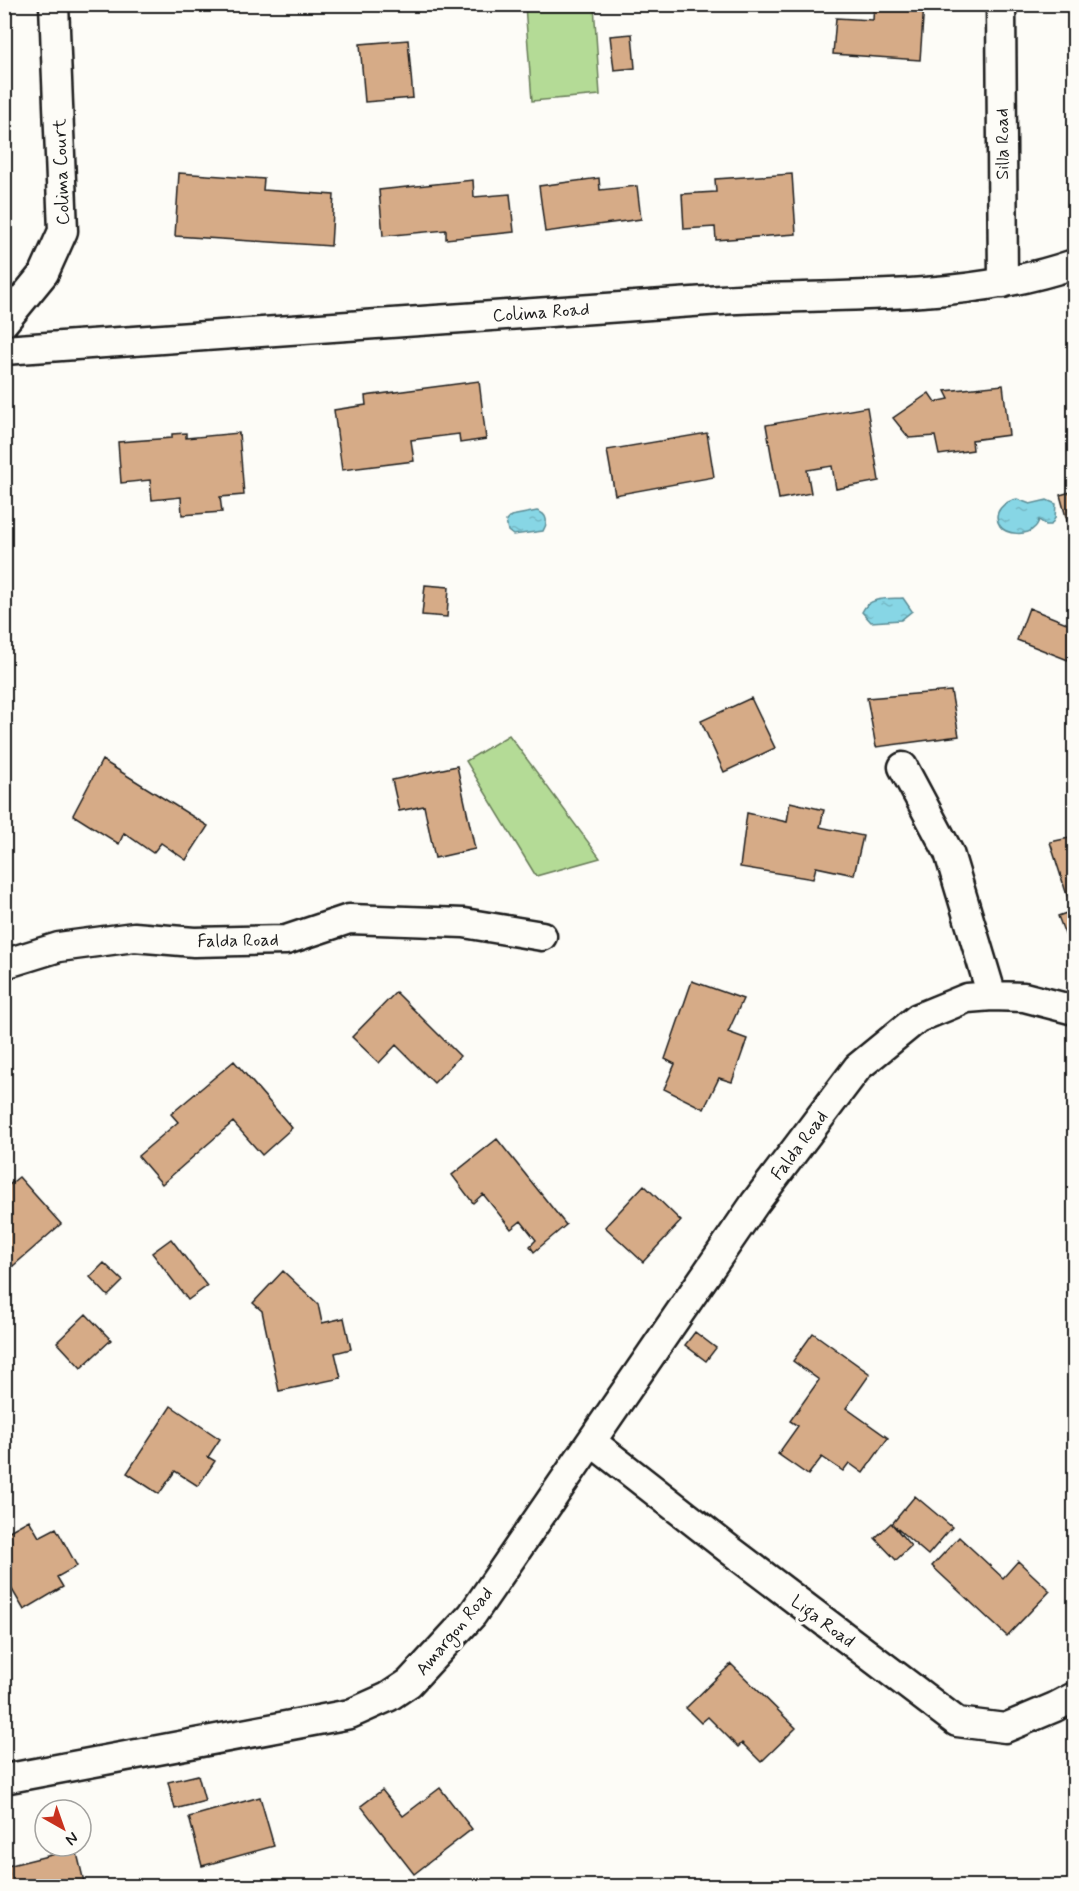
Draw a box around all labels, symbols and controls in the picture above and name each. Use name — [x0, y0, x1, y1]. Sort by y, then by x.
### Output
street label: Silla Road — [991, 108, 1015, 180]
street label: Colima Court — [48, 118, 76, 226]
street label: Colima Road — [492, 298, 590, 328]
street label: Falda Road — [197, 928, 279, 954]
street label: Falda Road — [766, 1106, 834, 1185]
street label: Amargon Road — [411, 1582, 500, 1682]
street label: Liga Road — [784, 1590, 859, 1655]
north arrow — [33, 1798, 93, 1858]
text: N — [61, 1827, 83, 1850]

